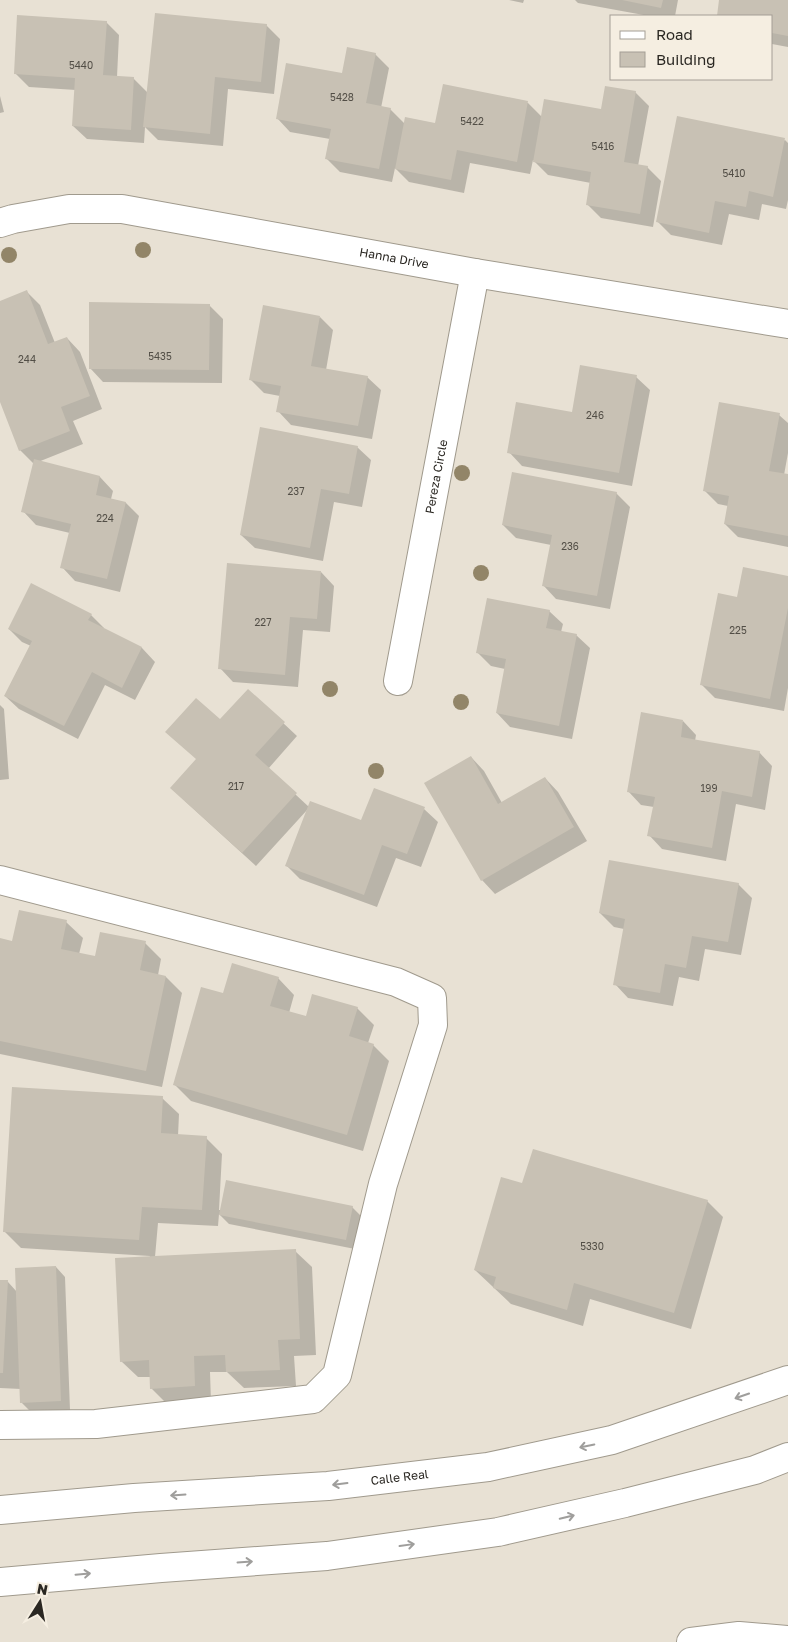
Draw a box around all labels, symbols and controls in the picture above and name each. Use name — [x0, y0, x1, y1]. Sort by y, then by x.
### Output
legend — [610, 15, 773, 80]
text: Road — [656, 25, 693, 43]
text: Building — [656, 50, 716, 68]
house number: 5440 — [69, 59, 93, 71]
house number: 5428 — [330, 91, 354, 103]
house number: 5422 — [460, 115, 484, 127]
house number: 5416 — [592, 140, 614, 152]
house number: 5410 — [723, 167, 745, 179]
street label: Hanna Drive — [358, 244, 430, 271]
house number: 5435 — [148, 350, 172, 362]
house number: 244 — [18, 353, 36, 365]
house number: 246 — [586, 409, 604, 421]
street label: Pereza Circle — [422, 438, 450, 515]
house number: 237 — [288, 485, 304, 497]
house number: 224 — [96, 512, 114, 524]
house number: 236 — [561, 540, 579, 552]
house number: 227 — [255, 616, 271, 628]
house number: 225 — [729, 624, 747, 636]
house number: 217 — [228, 780, 244, 792]
house number: 199 — [701, 782, 717, 794]
house number: 5330 — [580, 1240, 604, 1252]
one-way arrow — [735, 1392, 750, 1401]
one-way arrow — [580, 1441, 596, 1451]
street label: Calle Real — [370, 1466, 429, 1488]
one-way arrow — [333, 1479, 349, 1489]
one-way arrow — [171, 1491, 187, 1500]
one-way arrow — [558, 1512, 574, 1521]
one-way arrow — [399, 1540, 415, 1550]
one-way arrow — [237, 1557, 253, 1566]
one-way arrow — [75, 1570, 91, 1579]
north arrow — [15, 1577, 65, 1627]
text: N — [36, 1579, 49, 1598]

